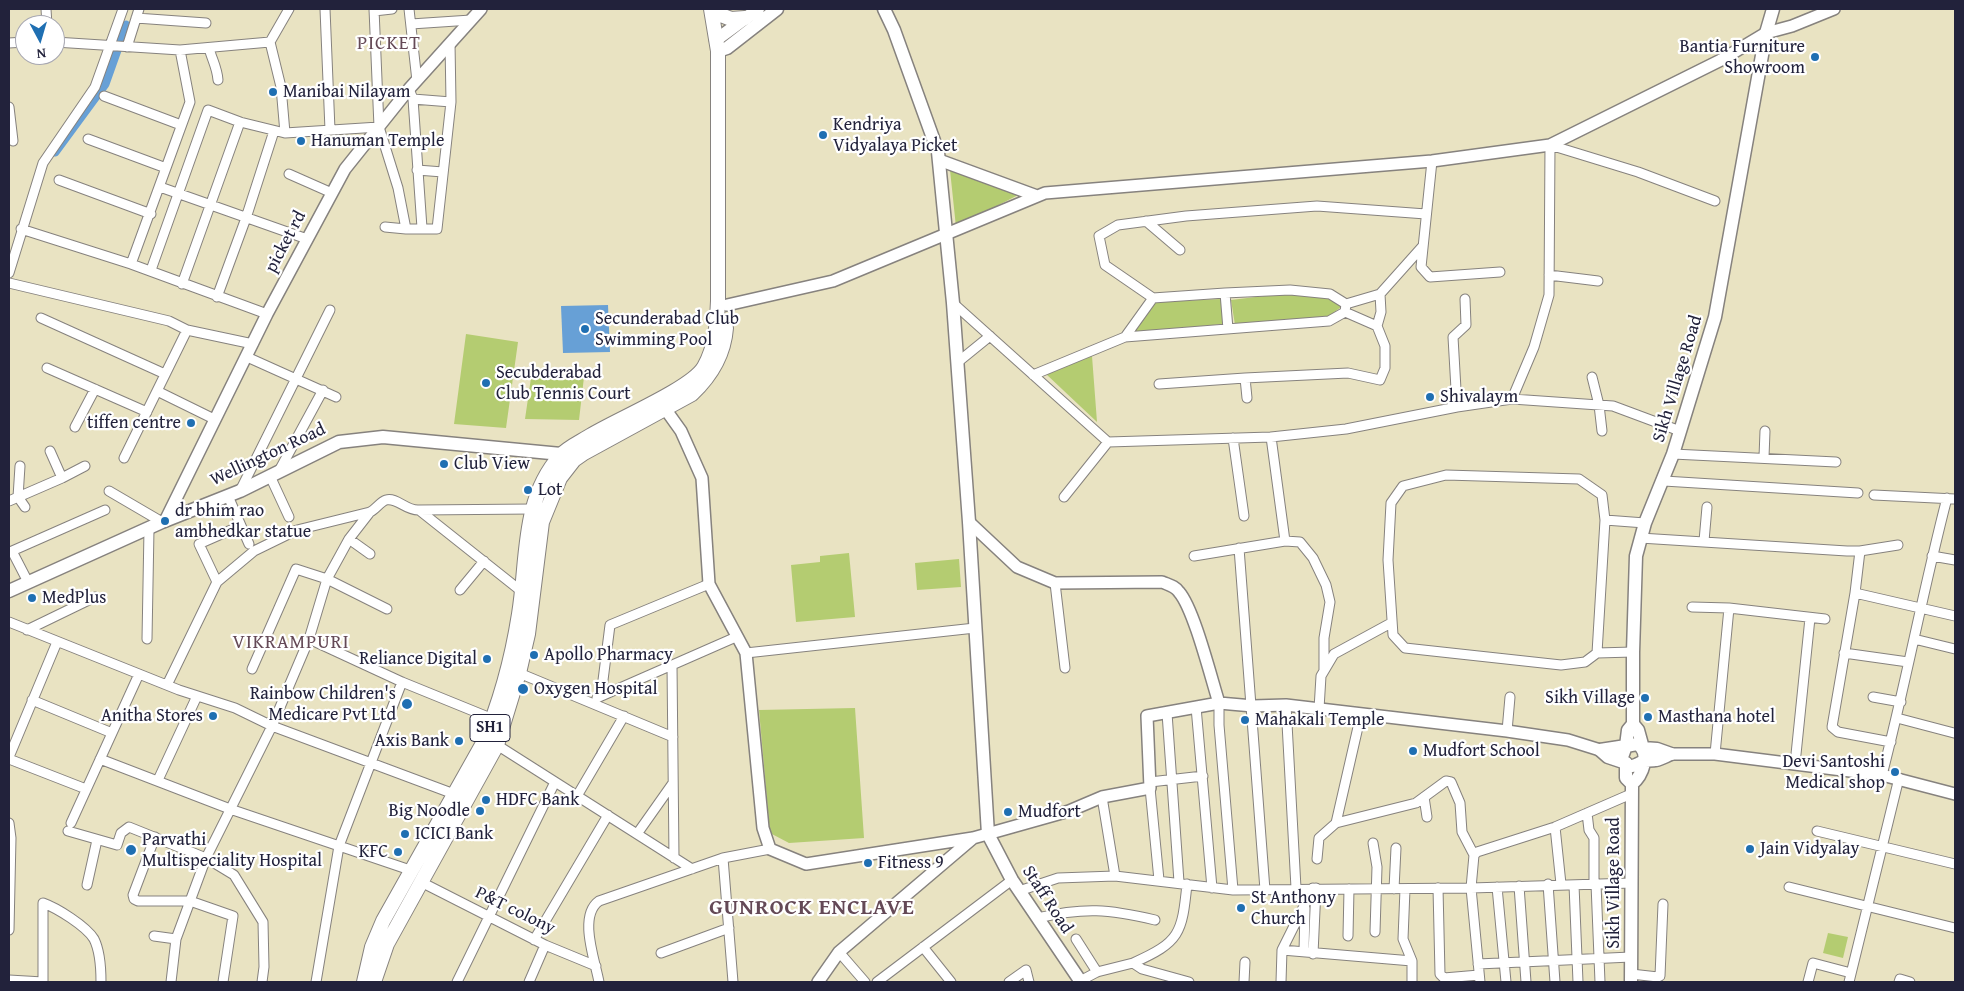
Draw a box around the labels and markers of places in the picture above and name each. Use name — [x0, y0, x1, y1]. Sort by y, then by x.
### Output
place label: Bantia Furniture Showroom — [1680, 36, 1805, 78]
marker: Bantia Furniture Showroom — [1809, 51, 1821, 63]
place label: Manibai Nilayam — [283, 81, 411, 103]
marker: Manibai Nilayam — [267, 86, 279, 98]
place label: Kendriya Vidyalaya Picket — [833, 114, 957, 156]
marker: Kendriya Vidyalaya Picket — [817, 129, 829, 141]
place label: Hanuman Temple — [311, 130, 444, 152]
marker: Hanuman Temple — [295, 135, 307, 147]
place label: Secunderabad Club Swimming Pool — [595, 308, 739, 350]
marker: Secunderabad Club Swimming Pool — [579, 323, 591, 335]
place label: Secubderabad Club Tennis Court — [496, 362, 631, 404]
marker: Secubderabad Club Tennis Court — [480, 377, 492, 389]
place label: Shivalaym — [1440, 386, 1518, 408]
marker: Shivalaym — [1424, 391, 1436, 403]
place label: tiffen centre — [87, 412, 181, 434]
marker: tiffen centre — [185, 417, 197, 429]
place label: Club View — [454, 453, 530, 475]
marker: Club View — [438, 458, 450, 470]
place label: Lot — [538, 479, 562, 501]
marker: Lot — [522, 484, 534, 496]
place label: dr bhim rao ambhedkar statue — [175, 500, 311, 542]
marker: dr bhim rao ambhedkar statue — [159, 515, 171, 527]
place label: MedPlus — [42, 587, 106, 609]
marker: MedPlus — [26, 592, 38, 604]
place label: Apollo Pharmacy — [544, 644, 673, 666]
place label: Reliance Digital — [359, 648, 477, 670]
marker: Apollo Pharmacy — [528, 649, 540, 661]
marker: Reliance Digital — [481, 653, 493, 665]
place label: Oxygen Hospital — [534, 678, 657, 700]
marker: Oxygen Hospital — [516, 682, 530, 696]
place label: Rainbow Children's Medicare Pvt Ltd — [250, 683, 396, 726]
place label: Sikh Village — [1545, 687, 1635, 709]
marker: Sikh Village — [1639, 692, 1651, 704]
marker: Rainbow Children's Medicare Pvt Ltd — [400, 697, 414, 711]
place label: Anitha Stores — [101, 705, 203, 727]
place label: Masthana hotel — [1658, 706, 1775, 728]
place label: Mahakali Temple — [1255, 709, 1384, 731]
marker: Anitha Stores — [207, 710, 219, 722]
marker: Masthana hotel — [1642, 711, 1654, 723]
marker: Mahakali Temple — [1239, 714, 1251, 726]
place label: Axis Bank — [375, 730, 449, 752]
marker: Axis Bank — [453, 735, 465, 747]
place label: Mudfort School — [1423, 740, 1540, 762]
marker: Mudfort School — [1407, 745, 1419, 757]
place label: Devi Santoshi Medical shop — [1782, 751, 1885, 794]
marker: Devi Santoshi Medical shop — [1889, 766, 1901, 778]
place label: HDFC Bank — [496, 789, 579, 811]
marker: HDFC Bank — [480, 794, 492, 806]
place label: Big Noodle — [389, 800, 470, 822]
place label: Mudfort — [1018, 801, 1081, 823]
marker: Big Noodle — [474, 805, 486, 817]
marker: Mudfort — [1002, 806, 1014, 818]
place label: ICICI Bank — [415, 823, 493, 845]
marker: ICICI Bank — [399, 828, 411, 840]
place label: Parvathi Multispeciality Hospital — [142, 829, 322, 872]
place label: Jain Vidyalay — [1760, 838, 1859, 860]
place label: KFC — [359, 841, 388, 863]
marker: Parvathi Multispeciality Hospital — [124, 843, 138, 857]
marker: Jain Vidyalay — [1744, 843, 1756, 855]
marker: KFC — [392, 846, 404, 858]
place label: Fitness 9 — [878, 852, 944, 874]
marker: Fitness 9 — [862, 857, 874, 869]
place label: St Anthony Church — [1251, 887, 1336, 930]
marker: St Anthony Church — [1235, 902, 1247, 914]

